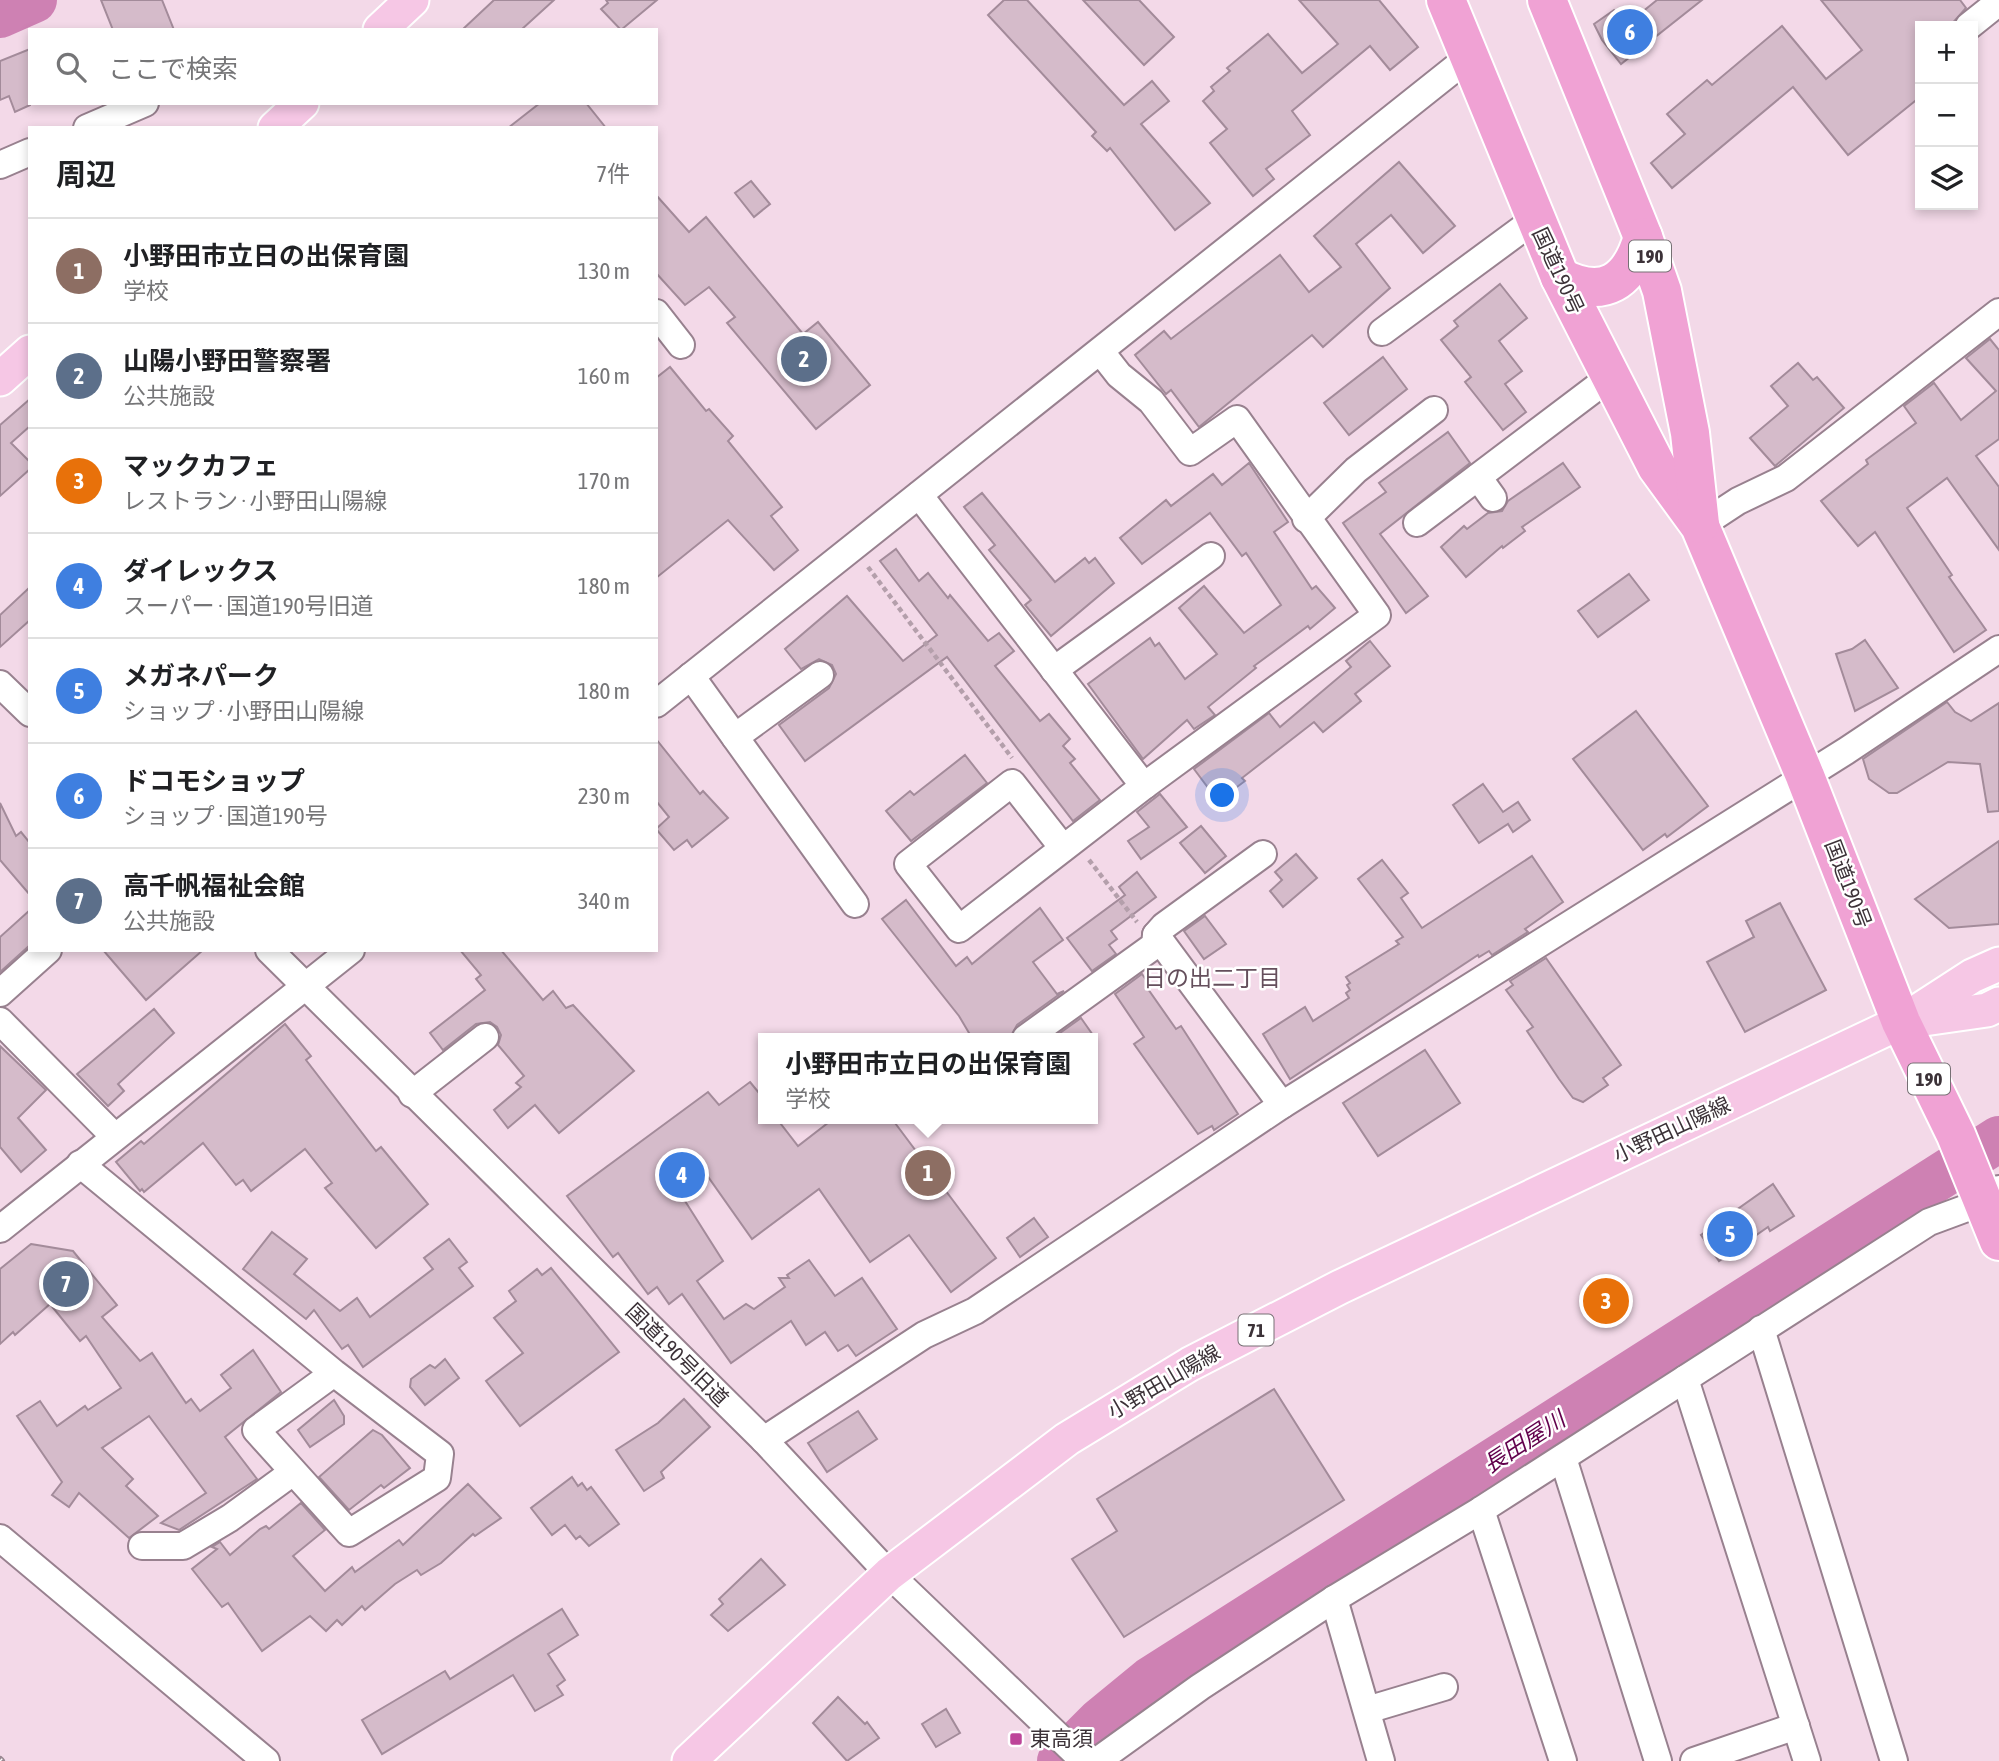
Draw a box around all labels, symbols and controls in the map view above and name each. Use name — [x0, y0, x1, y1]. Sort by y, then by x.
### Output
pin: 6 — [1607, 6, 1653, 58]
map controls — [1915, 21, 1978, 210]
button: + — [1915, 21, 1978, 84]
search box — [28, 28, 658, 105]
icon: search — [52, 48, 90, 86]
text: ここで検索 — [108, 54, 238, 84]
button: − — [1915, 84, 1978, 147]
button: layers — [1915, 147, 1978, 210]
text: 周辺 — [56, 157, 116, 191]
text: 7件 — [596, 161, 630, 187]
street label: 国道190号 — [1528, 224, 1589, 318]
road number: 190 — [1629, 240, 1671, 272]
text: 小野田市立日の出保育園 — [123, 241, 409, 271]
text: 1 — [74, 258, 84, 284]
text: 130 m — [578, 258, 630, 284]
text: 学校 — [123, 278, 169, 304]
pin: 2 — [781, 333, 827, 385]
text: 山陽小野田警察署 — [123, 346, 331, 376]
text: 2 — [74, 363, 84, 389]
text: 160 m — [578, 363, 630, 389]
text: 公共施設 — [123, 383, 215, 409]
text: マックカフェ — [123, 451, 279, 481]
text: 3 — [74, 468, 84, 494]
text: 170 m — [578, 468, 630, 494]
text: レストラン · 小野田山陽線 — [123, 488, 387, 514]
text: ダイレックス — [123, 556, 278, 586]
text: 4 — [74, 573, 84, 599]
text: 180 m — [578, 573, 630, 599]
text: スーパー · 国道190号旧道 — [123, 593, 373, 619]
text: メガネパーク — [123, 661, 279, 691]
text: 5 — [74, 678, 84, 704]
text: 180 m — [578, 678, 630, 704]
text: ショップ · 小野田山陽線 — [123, 698, 364, 724]
text: ドコモショップ — [123, 766, 305, 796]
your location — [1205, 778, 1239, 812]
text: 6 — [74, 783, 84, 809]
text: 230 m — [578, 783, 630, 809]
text: ショップ · 国道190号 — [123, 803, 328, 829]
street label: 国道190号 — [1821, 836, 1877, 931]
text: 高千帆福祉会館 — [123, 871, 305, 901]
text: 7 — [74, 888, 84, 914]
text: 340 m — [578, 888, 630, 914]
text: 公共施設 — [123, 908, 215, 934]
district label: 日の出二丁目 — [1143, 965, 1281, 991]
popup — [758, 1033, 1098, 1124]
text: 小野田市立日の出保育園 — [785, 1049, 1071, 1079]
road number: 190 — [1908, 1064, 1950, 1094]
text: 学校 — [785, 1086, 831, 1112]
street label: 小野田山陽線 — [1609, 1092, 1734, 1167]
pin: 1 — [905, 1147, 951, 1199]
pin: 4 — [659, 1149, 705, 1201]
pin: 5 — [1707, 1208, 1753, 1260]
pin: 7 — [43, 1258, 89, 1310]
pin: 3 — [1583, 1275, 1629, 1327]
street label: 国道190号旧道 — [622, 1298, 734, 1410]
road number: 71 — [1238, 1314, 1274, 1346]
street label: 小野田山陽線 — [1103, 1339, 1224, 1423]
water label: 長田屋川 — [1478, 1404, 1572, 1478]
place label: 東高須 — [1030, 1726, 1093, 1750]
marker: 東高須 — [1008, 1731, 1024, 1747]

